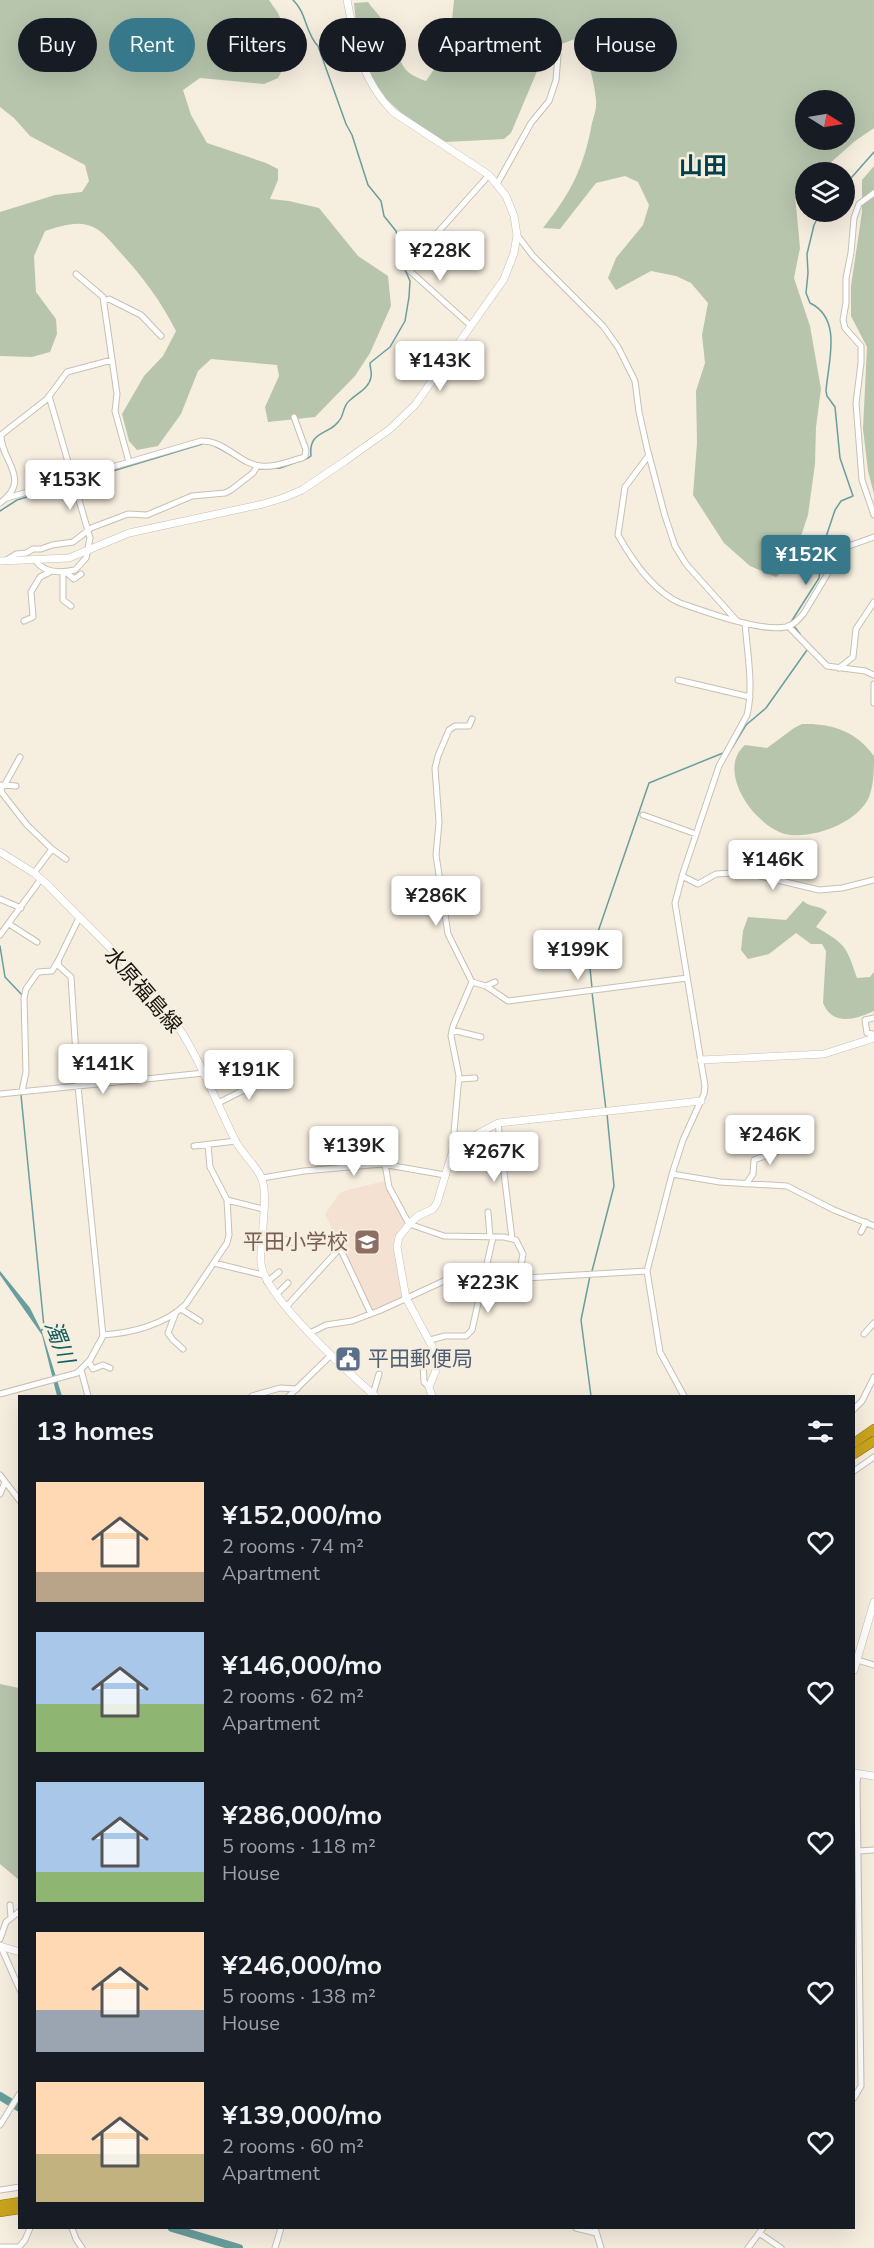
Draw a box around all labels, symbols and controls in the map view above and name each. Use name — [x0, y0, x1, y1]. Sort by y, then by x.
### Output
chip: Buy — [18, 18, 97, 72]
chip: Rent — [109, 18, 195, 72]
chip: Filters — [207, 18, 307, 72]
chip: New — [319, 18, 406, 72]
chip: Apartment — [418, 18, 562, 72]
chip: House — [574, 18, 677, 72]
north arrow — [795, 90, 855, 150]
map controls — [795, 90, 855, 222]
district label: 山田 — [679, 150, 727, 182]
button: layers — [795, 162, 855, 222]
pin: ¥228K — [398, 231, 482, 282]
text: ¥228K — [409, 237, 471, 264]
pin: ¥143K — [398, 341, 482, 392]
text: ¥143K — [409, 347, 471, 374]
pin: ¥153K — [28, 460, 112, 511]
text: ¥153K — [39, 466, 101, 493]
pin: ¥152K — [764, 535, 848, 586]
text: ¥152K — [775, 541, 837, 568]
pin: ¥146K — [731, 840, 815, 891]
text: ¥146K — [742, 846, 804, 873]
pin: ¥286K — [394, 876, 478, 927]
text: ¥286K — [405, 882, 467, 909]
pin: ¥199K — [536, 930, 620, 981]
text: ¥199K — [547, 936, 609, 963]
street label: 水原福島線 — [98, 941, 188, 1039]
pin: ¥141K — [61, 1044, 145, 1095]
text: ¥141K — [72, 1050, 134, 1077]
pin: ¥191K — [207, 1050, 291, 1101]
text: ¥191K — [218, 1056, 280, 1083]
pin: ¥246K — [728, 1115, 812, 1166]
text: ¥246K — [739, 1121, 801, 1148]
pin: ¥139K — [312, 1126, 396, 1177]
text: ¥139K — [323, 1132, 385, 1159]
pin: ¥267K — [452, 1132, 536, 1183]
text: ¥267K — [463, 1138, 525, 1165]
school or university icon: 平田小学校 — [352, 1227, 382, 1257]
place label: 平田小学校 — [243, 1228, 348, 1256]
pin: ¥223K — [446, 1263, 530, 1314]
text: ¥223K — [457, 1269, 519, 1296]
water label: 濁川 — [37, 1316, 82, 1370]
public building icon: 平田郵便局 — [333, 1344, 363, 1374]
place label: 平田郵便局 — [368, 1345, 473, 1373]
text: 13 homes — [36, 1414, 154, 1449]
icon: filters — [804, 1415, 837, 1448]
text: ¥152,000/mo — [222, 1498, 382, 1533]
icon: home — [84, 1506, 156, 1578]
icon: heart — [804, 1526, 837, 1559]
text: 2 rooms · 74 m² — [222, 1533, 364, 1560]
text: Apartment — [222, 1560, 320, 1587]
text: ¥146,000/mo — [222, 1648, 382, 1683]
icon: home — [84, 1656, 156, 1728]
icon: heart — [804, 1676, 837, 1709]
text: 2 rooms · 62 m² — [222, 1683, 364, 1710]
text: Apartment — [222, 1710, 320, 1737]
text: ¥286,000/mo — [222, 1798, 382, 1833]
icon: home — [84, 1806, 156, 1878]
icon: heart — [804, 1826, 837, 1859]
text: 5 rooms · 118 m² — [222, 1833, 376, 1860]
text: House — [222, 1860, 280, 1887]
text: ¥246,000/mo — [222, 1948, 382, 1983]
icon: home — [84, 1956, 156, 2028]
icon: heart — [804, 1976, 837, 2009]
text: 5 rooms · 138 m² — [222, 1983, 376, 2010]
text: House — [222, 2010, 280, 2037]
text: ¥139,000/mo — [222, 2098, 382, 2133]
icon: home — [84, 2106, 156, 2178]
icon: heart — [804, 2126, 837, 2159]
text: 2 rooms · 60 m² — [222, 2133, 364, 2160]
text: Apartment — [222, 2160, 320, 2187]

